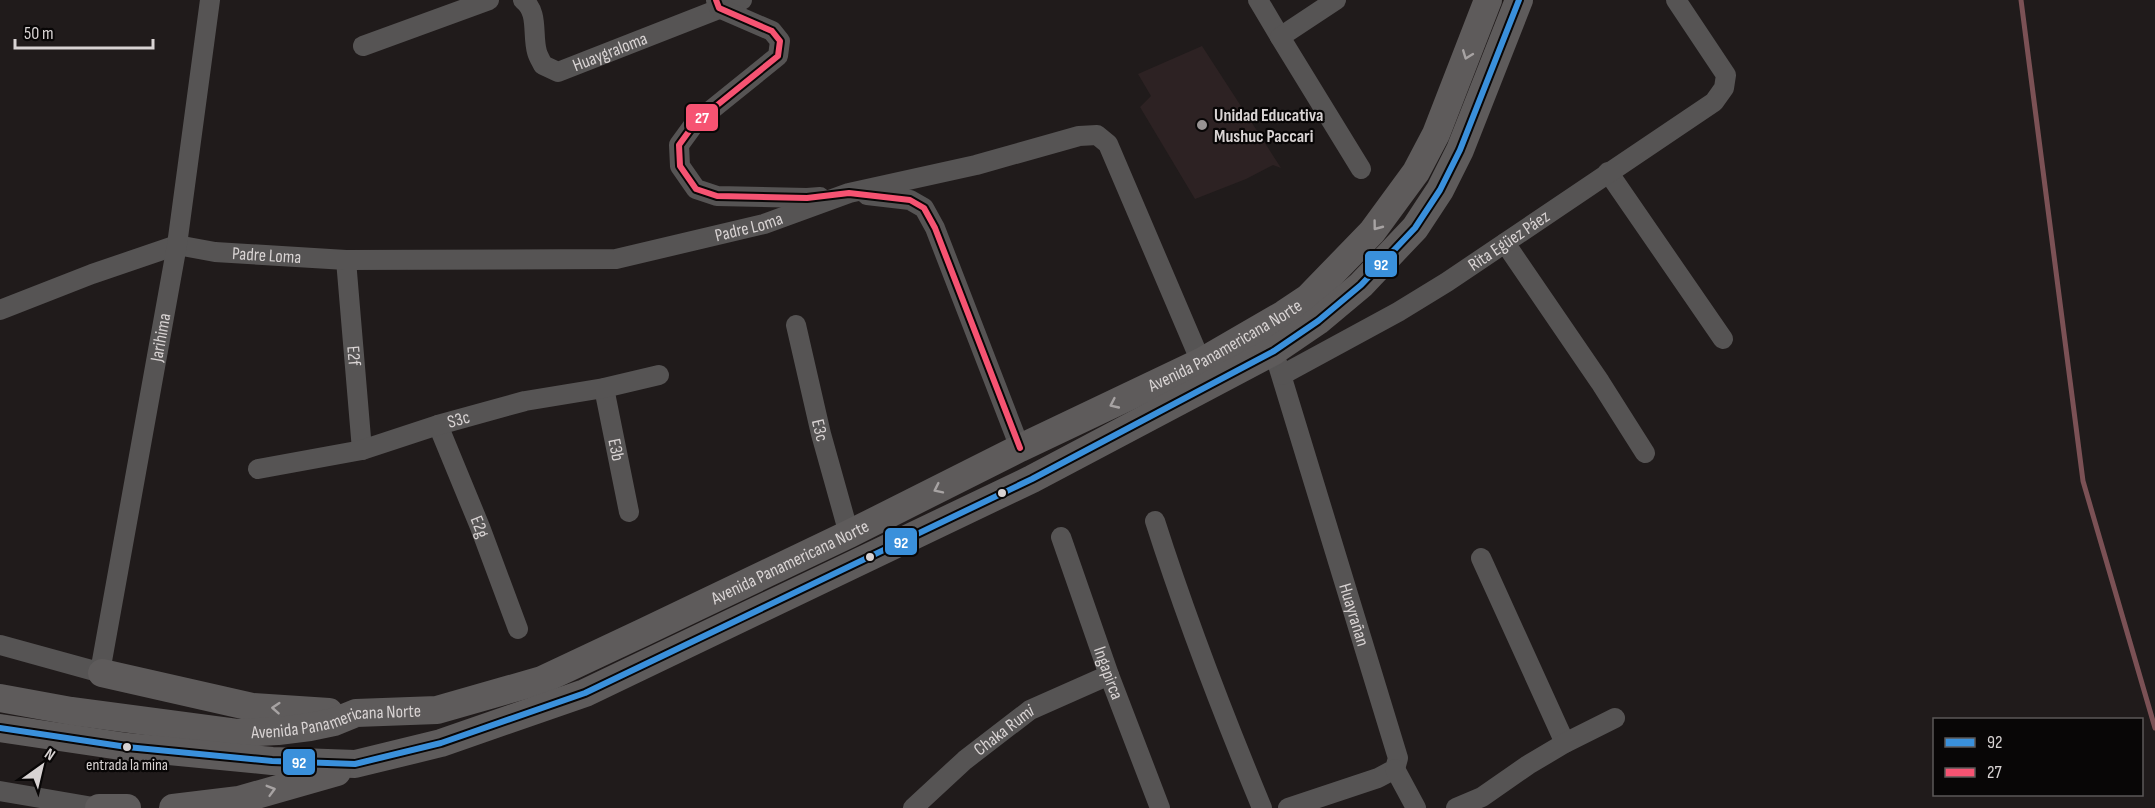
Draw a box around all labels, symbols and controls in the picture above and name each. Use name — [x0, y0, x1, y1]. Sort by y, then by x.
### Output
scale bar — [15, 12, 153, 50]
text: 50 m — [24, 23, 54, 44]
street label: Huaygraloma — [570, 28, 650, 76]
one-way arrow — [1462, 48, 1474, 59]
line badge: 27 — [685, 103, 719, 132]
place label: Unidad Educativa Mushuc Paccari — [1214, 105, 1323, 147]
text: 27 — [695, 109, 709, 128]
marker: Unidad Educativa Mushuc Paccari — [1195, 118, 1209, 132]
street label: Rita Egüez Páez — [1464, 205, 1554, 275]
street label: Padre Loma — [713, 208, 786, 246]
one-way arrow — [1373, 219, 1384, 230]
street label: Padre Loma — [231, 243, 302, 268]
line badge: 92 — [1364, 250, 1398, 278]
text: 92 — [1374, 256, 1388, 275]
street label: Avenida Panamericana Norte — [1144, 295, 1306, 397]
street label: Jarihima — [146, 311, 175, 364]
street label: E2f — [343, 345, 365, 367]
one-way arrow — [1109, 396, 1120, 408]
street label: S3c — [445, 406, 472, 432]
street label: E3c — [807, 417, 833, 444]
street label: E3b — [604, 437, 629, 463]
one-way arrow — [934, 481, 945, 493]
unlabelled marker — [996, 487, 1008, 499]
street label: E2g — [466, 513, 494, 541]
street label: Avenida Panamericana Norte — [707, 515, 872, 609]
line badge: 92 — [884, 527, 918, 556]
text: 92 — [894, 534, 908, 553]
unlabelled marker — [864, 551, 876, 563]
street label: Huayrañan — [1335, 581, 1374, 649]
street label: Ingapirca — [1089, 644, 1128, 702]
street label: Chaka Rumi — [970, 699, 1037, 760]
street label: Avenida Panamericana Norte — [250, 700, 421, 743]
one-way arrow — [272, 702, 281, 715]
legend — [1933, 718, 2143, 796]
text: 92 — [1987, 732, 2002, 753]
north arrow — [12, 736, 72, 796]
marker: entrada la mina — [121, 741, 133, 753]
text: N — [41, 745, 58, 765]
line badge: 92 — [282, 748, 316, 776]
text: 92 — [292, 754, 306, 773]
place label: entrada la mina — [86, 756, 168, 775]
text: 27 — [1987, 762, 2002, 783]
one-way arrow — [266, 785, 276, 798]

